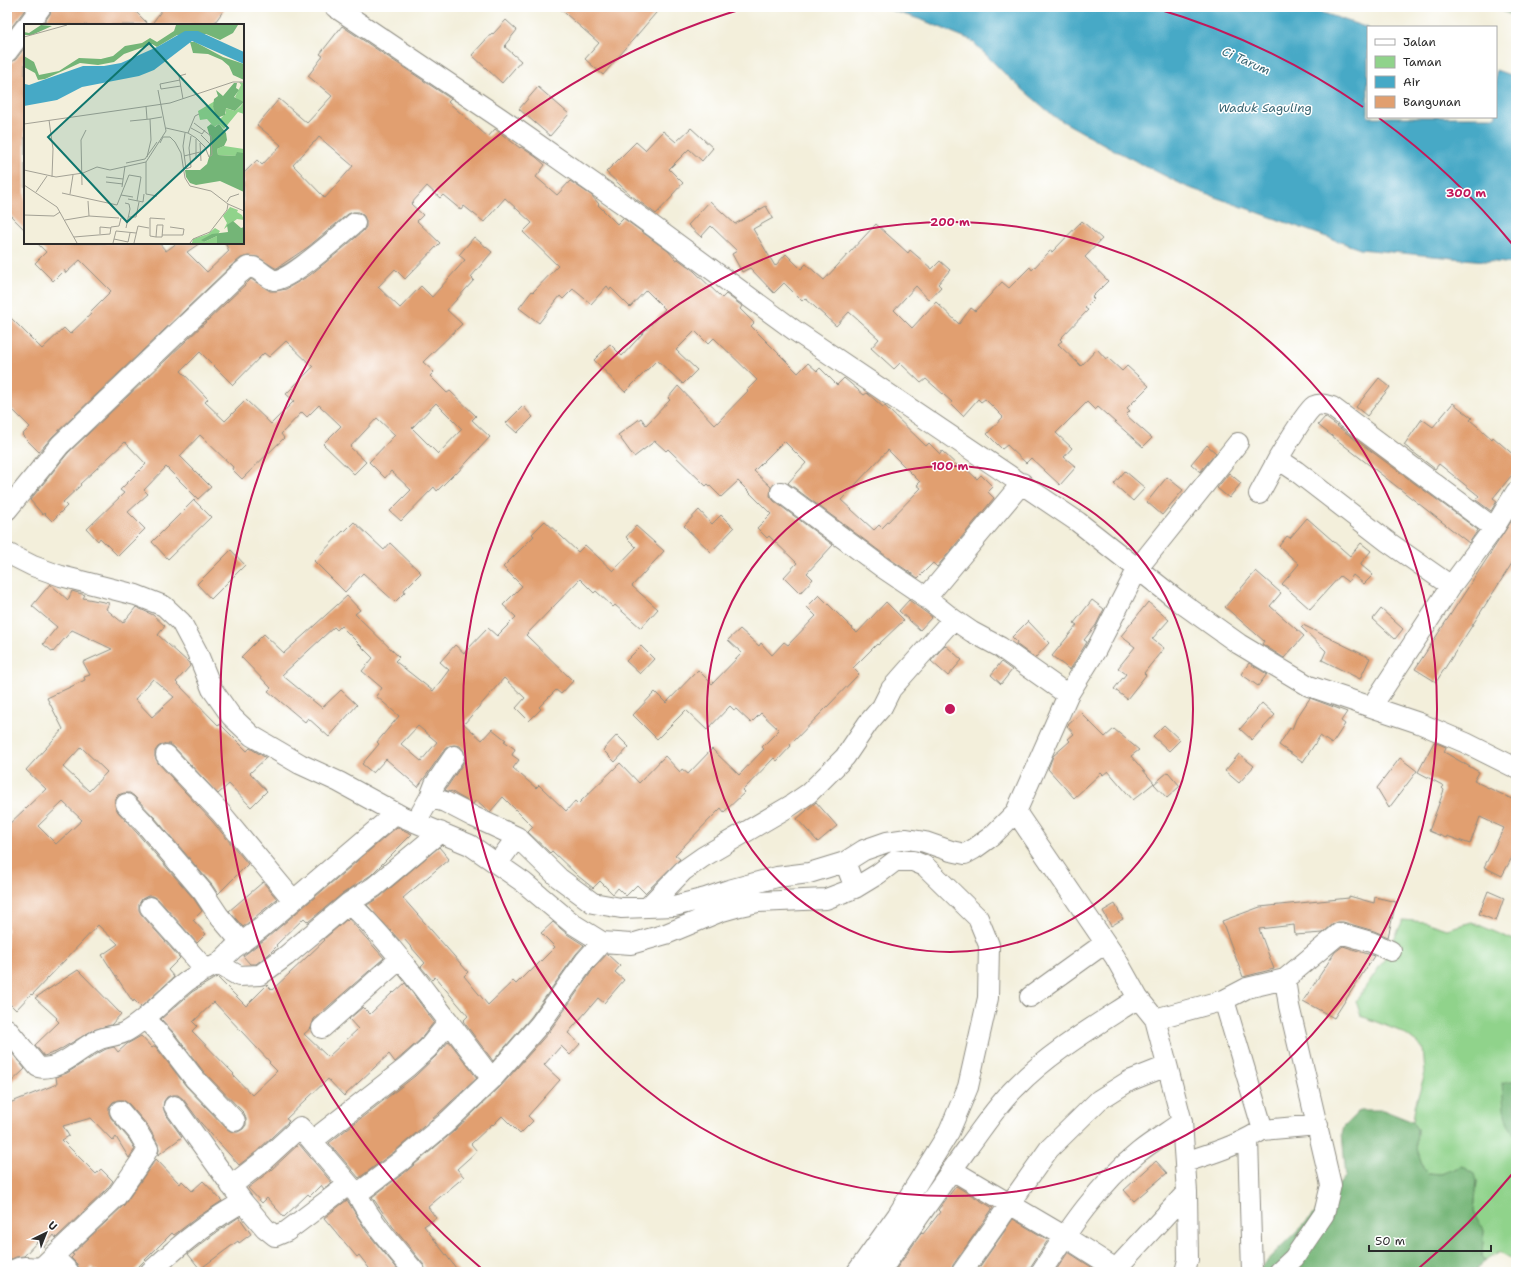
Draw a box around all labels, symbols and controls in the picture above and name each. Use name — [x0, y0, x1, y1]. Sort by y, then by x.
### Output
inset map — [24, 24, 244, 244]
legend — [1367, 26, 1497, 118]
text: Jalan — [1403, 34, 1436, 50]
water label: Ci Tarum — [1219, 43, 1273, 79]
text: Taman — [1403, 54, 1442, 70]
text: Air — [1403, 74, 1421, 90]
text: Bangunan — [1403, 94, 1461, 110]
water label: Waduk Saguling — [1218, 100, 1312, 116]
text: 300 m — [1446, 185, 1486, 201]
text: 200 m — [930, 214, 970, 230]
text: 100 m — [932, 458, 969, 474]
centre of rings — [943, 702, 957, 716]
north arrow — [26, 1213, 66, 1253]
text: U — [45, 1218, 60, 1234]
scale bar — [1369, 1227, 1491, 1253]
text: 50 m — [1375, 1233, 1405, 1249]

